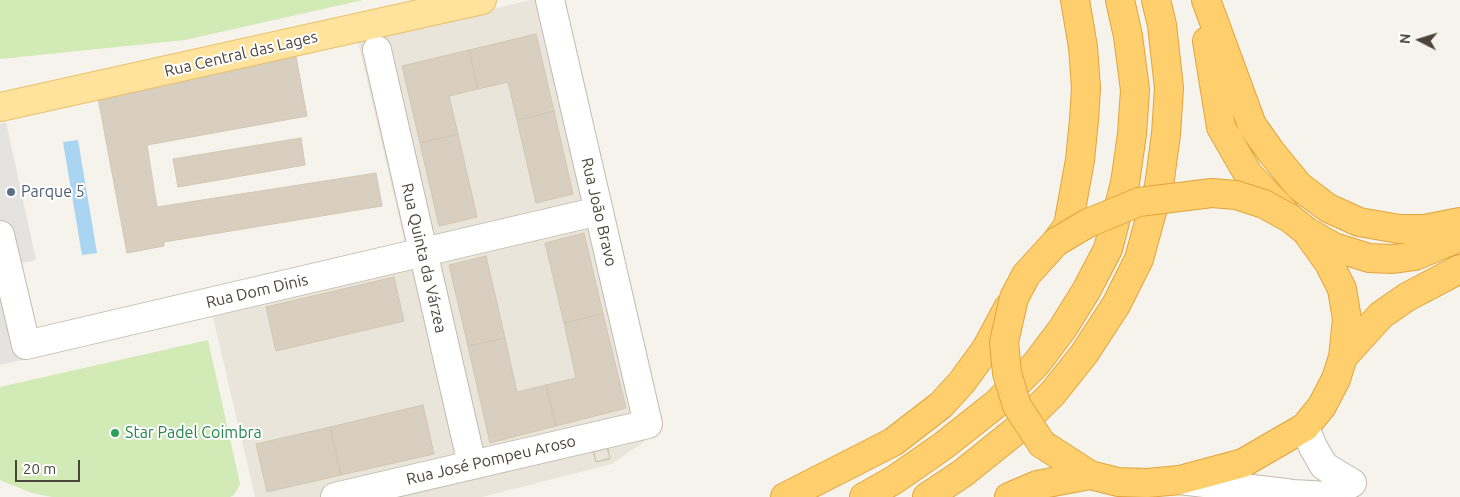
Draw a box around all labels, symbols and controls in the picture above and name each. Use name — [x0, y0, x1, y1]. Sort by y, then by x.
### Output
north arrow — [1395, 15, 1445, 65]
street label: Rua Central das Lages — [162, 27, 320, 81]
text: N — [1397, 33, 1413, 45]
street label: Rua João Bravo — [577, 156, 621, 268]
street label: Rua Quinta da Várzea — [397, 181, 451, 335]
place label: Parque 5 — [21, 182, 85, 202]
marker: Parque 5 — [5, 186, 17, 198]
street label: Rua Dom Dinis — [204, 270, 310, 312]
place label: Star Padel Coimbra — [125, 423, 262, 443]
marker: Star Padel Coimbra — [109, 427, 121, 439]
street label: Rua José Pompeu Aroso — [404, 431, 578, 489]
scale bar — [18, 450, 82, 482]
text: 20 m — [23, 460, 56, 477]

